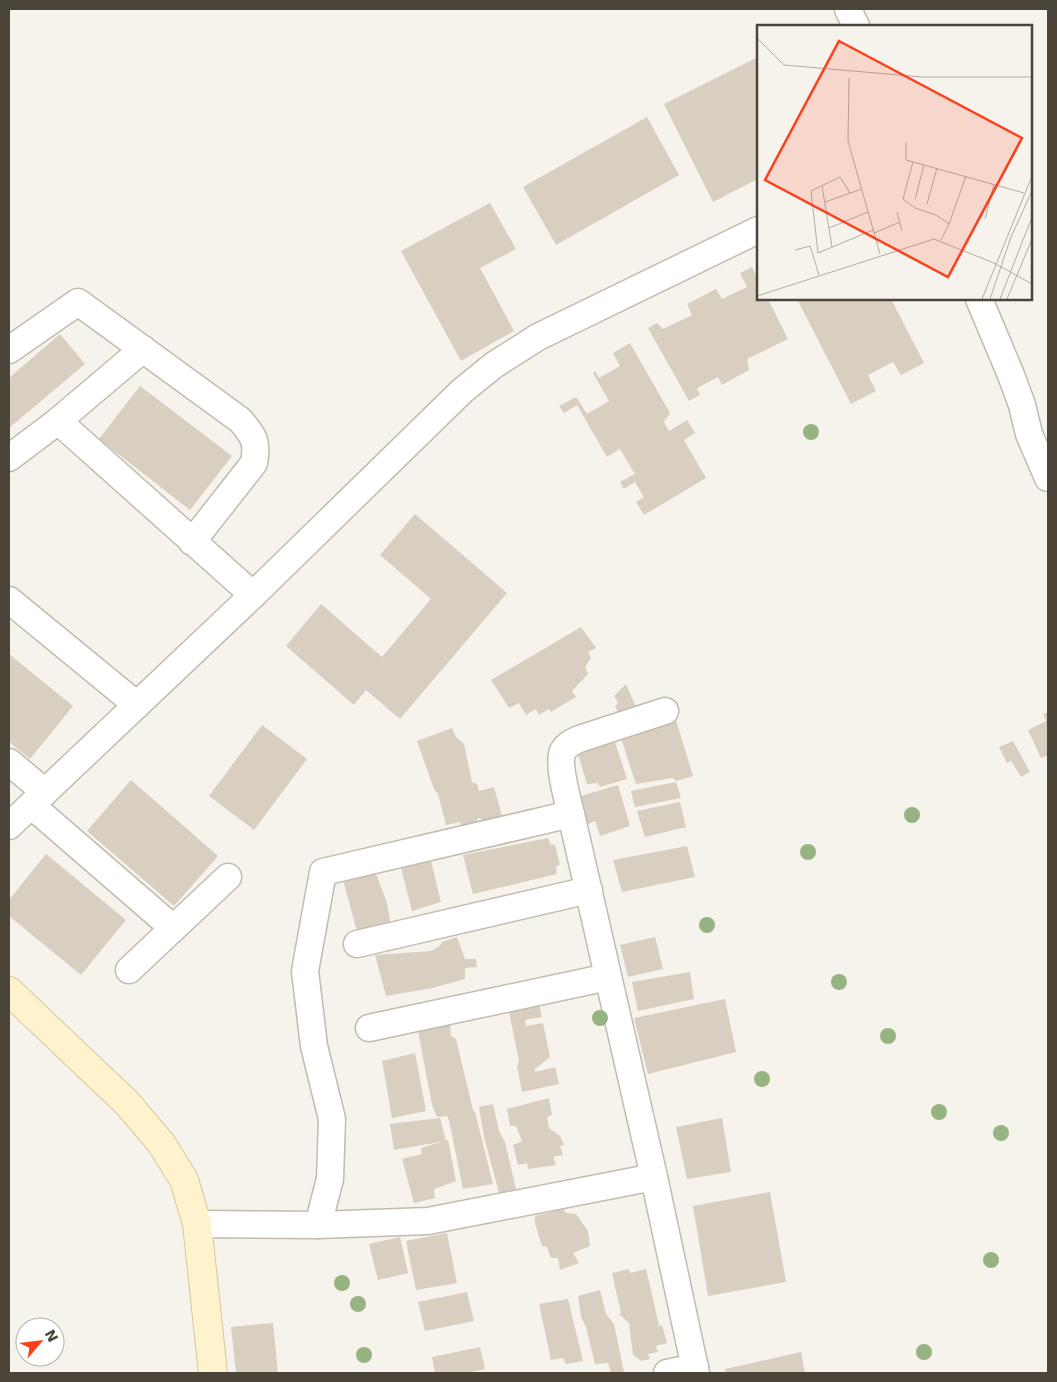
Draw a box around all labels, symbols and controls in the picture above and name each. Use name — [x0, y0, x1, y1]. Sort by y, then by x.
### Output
inset map — [757, 25, 1032, 300]
north arrow — [15, 1317, 65, 1367]
text: N — [42, 1327, 61, 1345]

